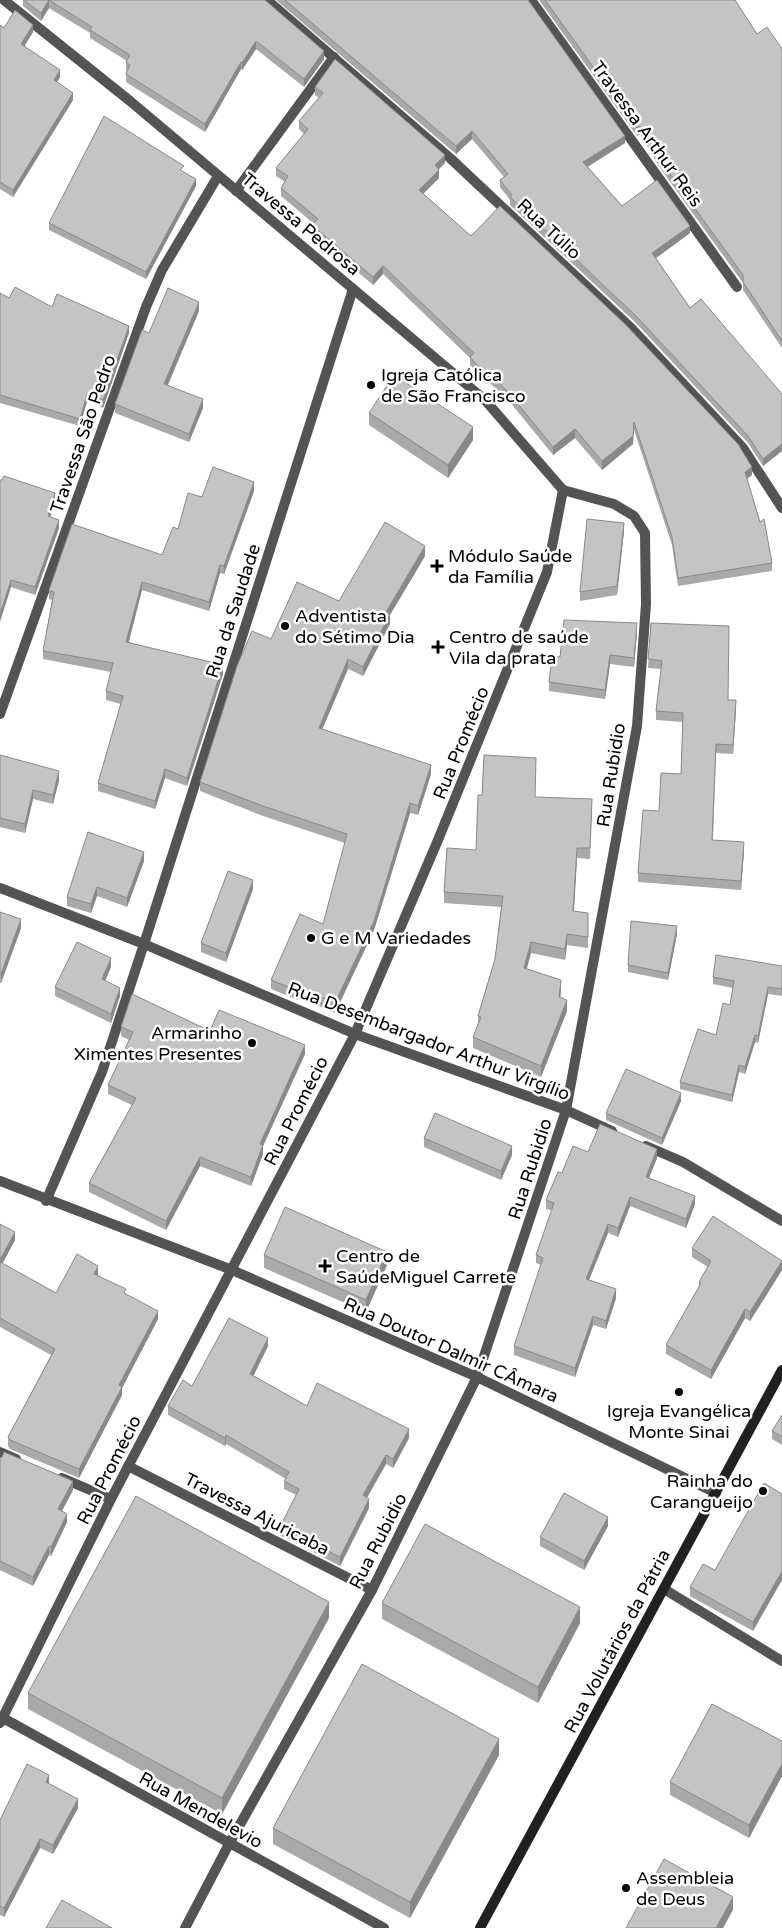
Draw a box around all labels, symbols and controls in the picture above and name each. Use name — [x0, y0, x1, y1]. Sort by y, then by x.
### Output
street label: Travessa Arthur Reis — [587, 57, 707, 211]
street label: Travessa Pedrosa — [237, 168, 365, 280]
street label: Rua Túlio — [512, 194, 586, 264]
street label: Travessa São Pedro — [46, 352, 120, 516]
place label: Igreja Católica de São Francisco — [381, 364, 526, 407]
marker: Igreja Católica de São Francisco — [365, 379, 377, 391]
street label: Rua da Saudade — [201, 541, 265, 681]
place label: Módulo Saúde da Família — [448, 545, 572, 588]
marker: Módulo Saúde da Família — [430, 559, 444, 573]
place label: Adventista do Sétimo Dia — [295, 605, 415, 648]
marker: Adventista do Sétimo Dia — [279, 620, 291, 632]
place label: Centro de saúde Vila da prata — [449, 626, 589, 669]
marker: Centro de saúde Vila da prata — [431, 640, 445, 654]
street label: Rua Promécio — [428, 683, 494, 803]
street label: Rua Rubidio — [592, 721, 630, 829]
place label: G e M Variedades — [321, 927, 471, 949]
marker: G e M Variedades — [305, 932, 317, 944]
street label: Rua Desembargador Arthur Virgílio — [285, 977, 573, 1105]
place label: Armarinho Ximentes Presentes — [74, 1022, 242, 1065]
marker: Armarinho Ximentes Presentes — [246, 1037, 258, 1049]
street label: Rua Promécio — [259, 1053, 333, 1169]
street label: Rua Rubidio — [503, 1116, 557, 1222]
place label: Centro de SaúdeMiguel Carrete — [336, 1245, 516, 1288]
marker: Centro de SaúdeMiguel Carrete — [318, 1259, 332, 1273]
street label: Rua Doutor Dalmir CÂmara — [340, 1293, 562, 1407]
marker: Igreja Evangélica Monte Sinai — [673, 1386, 685, 1398]
place label: Igreja Evangélica Monte Sinai — [607, 1400, 751, 1443]
street label: Rua Promécio — [72, 1412, 146, 1528]
street label: Travessa Ajuricaba — [181, 1468, 333, 1560]
place label: Rainha do Carangueijo — [650, 1470, 753, 1513]
marker: Rainha do Carangueijo — [757, 1485, 769, 1497]
street label: Rua Rubidio — [344, 1489, 412, 1593]
street label: Rua Volutários da Pátria — [559, 1545, 675, 1737]
street label: Rua Mendelevio — [135, 1767, 267, 1853]
place label: Assembleia de Deus — [636, 1867, 734, 1910]
marker: Assembleia de Deus — [620, 1882, 632, 1894]

